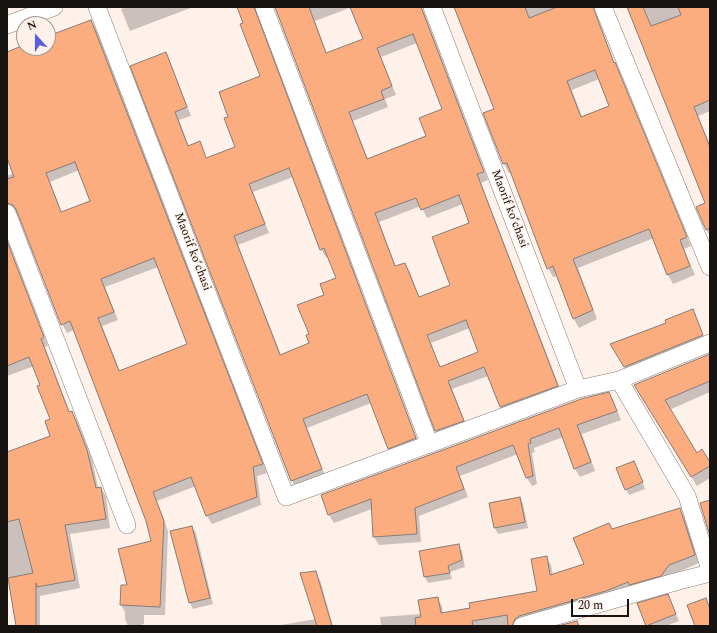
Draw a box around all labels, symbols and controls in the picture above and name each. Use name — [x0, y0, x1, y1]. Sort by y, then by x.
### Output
north arrow — [16, 16, 56, 56]
text: N — [25, 16, 39, 35]
street label: Maorif koʻchasi — [487, 168, 531, 250]
street label: Maorif koʻchasi — [170, 211, 214, 293]
scale bar — [573, 591, 631, 617]
text: 20 m — [578, 596, 603, 615]

